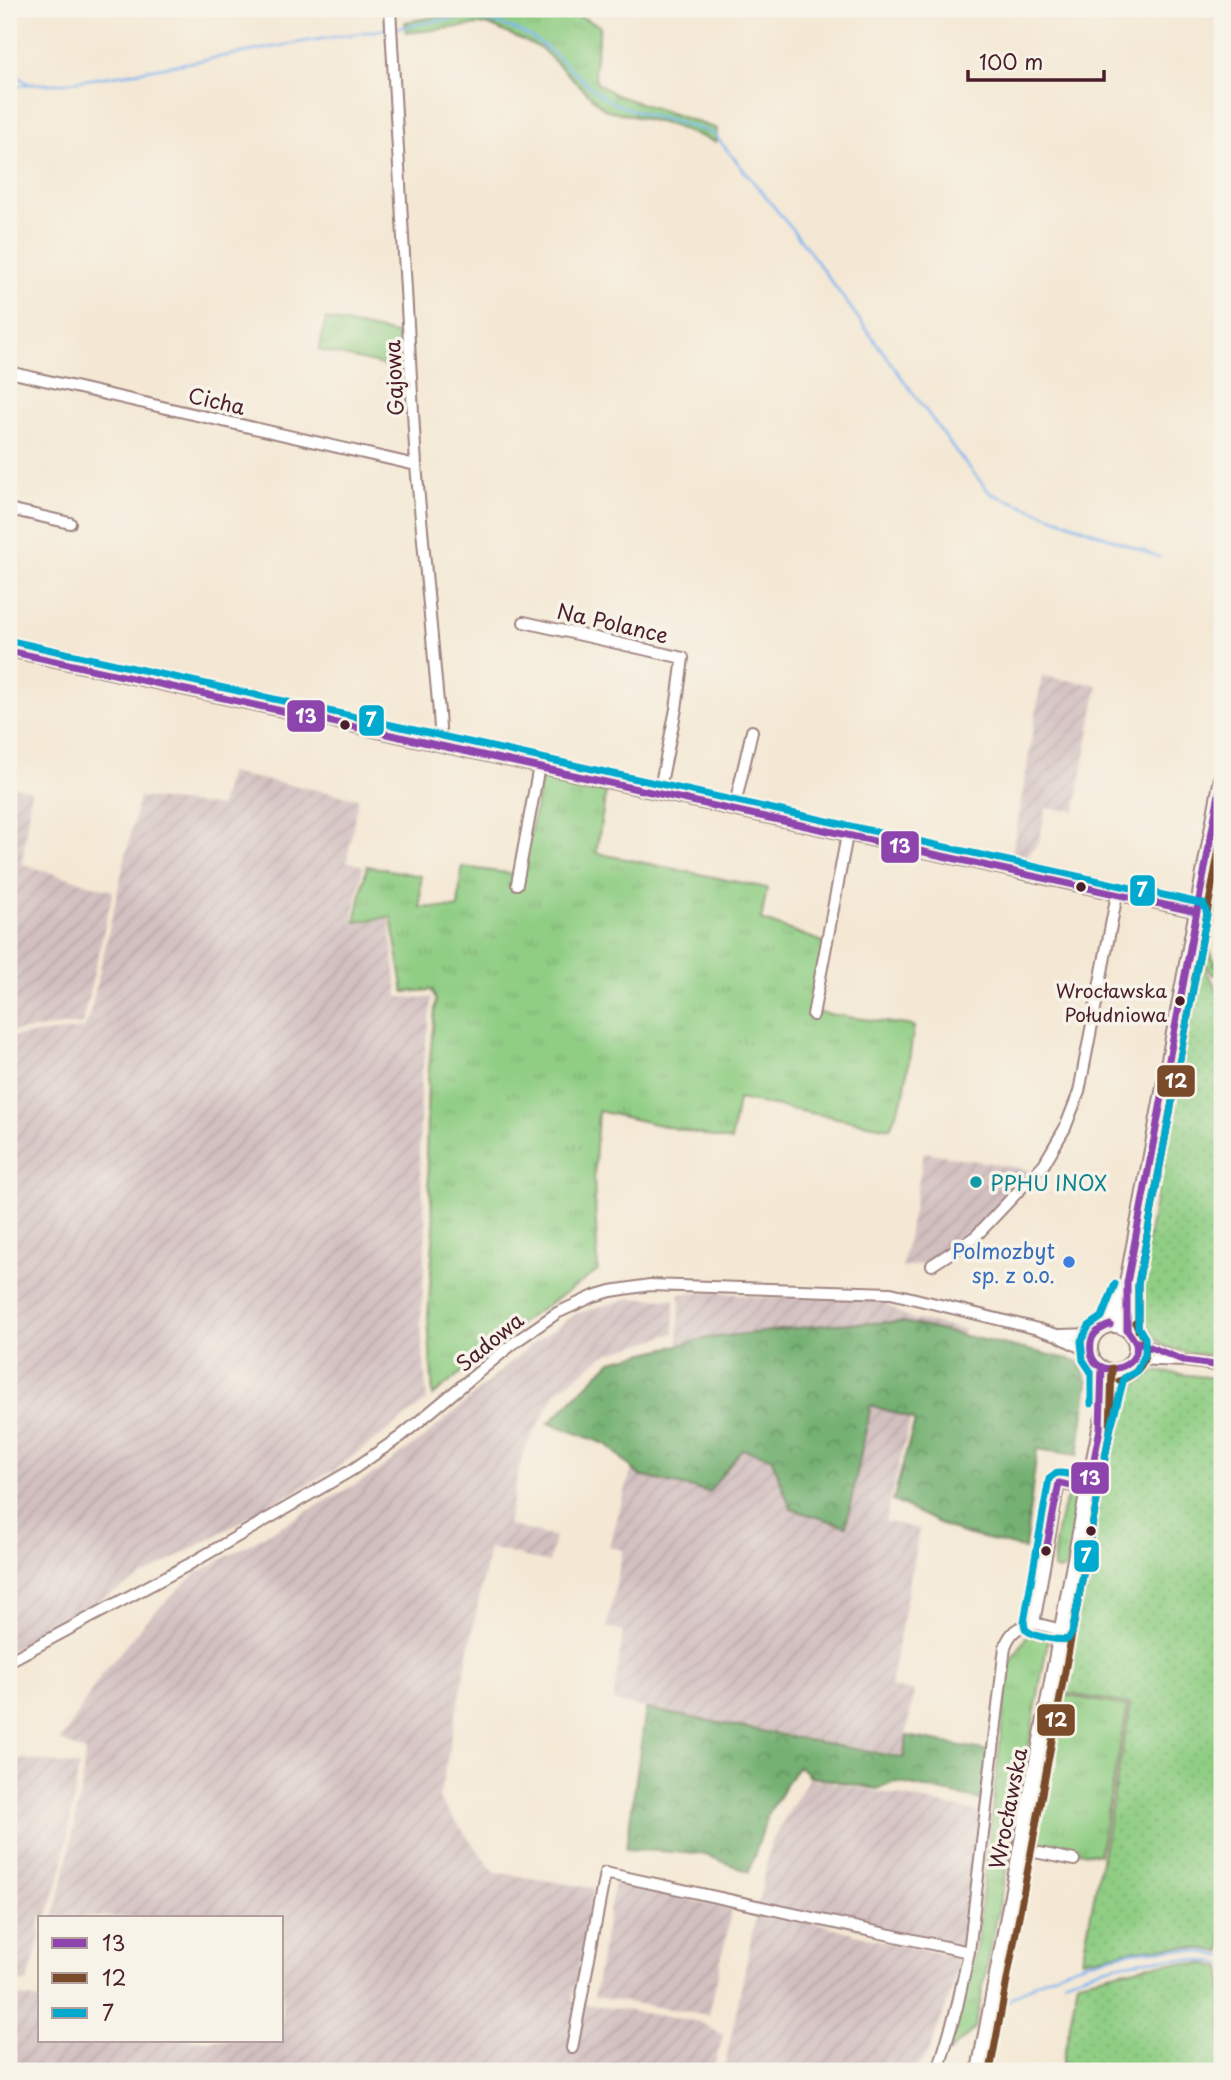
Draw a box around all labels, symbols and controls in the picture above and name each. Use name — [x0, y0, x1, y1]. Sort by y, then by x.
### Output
scale bar — [968, 38, 1105, 82]
text: 100 m — [979, 45, 1043, 77]
street label: Gajowa — [375, 339, 411, 417]
street label: Cicha — [185, 378, 249, 422]
street label: Na Polance — [554, 594, 672, 650]
line badge: 13 — [286, 699, 326, 733]
text: 13 — [295, 701, 317, 729]
line badge: 7 — [358, 704, 385, 737]
text: 7 — [366, 705, 377, 733]
unlabelled marker — [338, 718, 352, 732]
line badge: 13 — [880, 830, 920, 864]
text: 13 — [889, 831, 911, 859]
line badge: 7 — [1129, 874, 1156, 907]
text: 7 — [1137, 875, 1148, 903]
unlabelled marker — [1074, 880, 1088, 894]
place label: Wrocławska Południowa — [1056, 976, 1167, 1028]
marker: Wrocławska Południowa — [1173, 994, 1187, 1008]
line badge: 12 — [1156, 1064, 1196, 1098]
text: 12 — [1165, 1066, 1187, 1094]
place label: PPHU INOX — [990, 1166, 1107, 1198]
marker: PPHU INOX — [968, 1174, 984, 1190]
place label: Polmozbyt sp. z o.o. — [952, 1234, 1055, 1290]
marker: Polmozbyt sp. z o.o. — [1061, 1254, 1077, 1270]
street label: Sadowa — [448, 1304, 530, 1378]
line badge: 13 — [1070, 1461, 1110, 1495]
text: 13 — [1079, 1463, 1101, 1491]
unlabelled marker — [1084, 1524, 1098, 1538]
line badge: 7 — [1073, 1539, 1100, 1573]
text: 7 — [1081, 1541, 1092, 1569]
unlabelled marker — [1039, 1544, 1053, 1558]
line badge: 12 — [1036, 1703, 1076, 1737]
text: 12 — [1045, 1705, 1067, 1733]
street label: Wrocławska — [980, 1745, 1034, 1871]
legend — [38, 1916, 284, 2042]
text: 13 — [102, 1926, 125, 1958]
text: 12 — [102, 1961, 126, 1993]
text: 7 — [102, 1996, 114, 2028]

